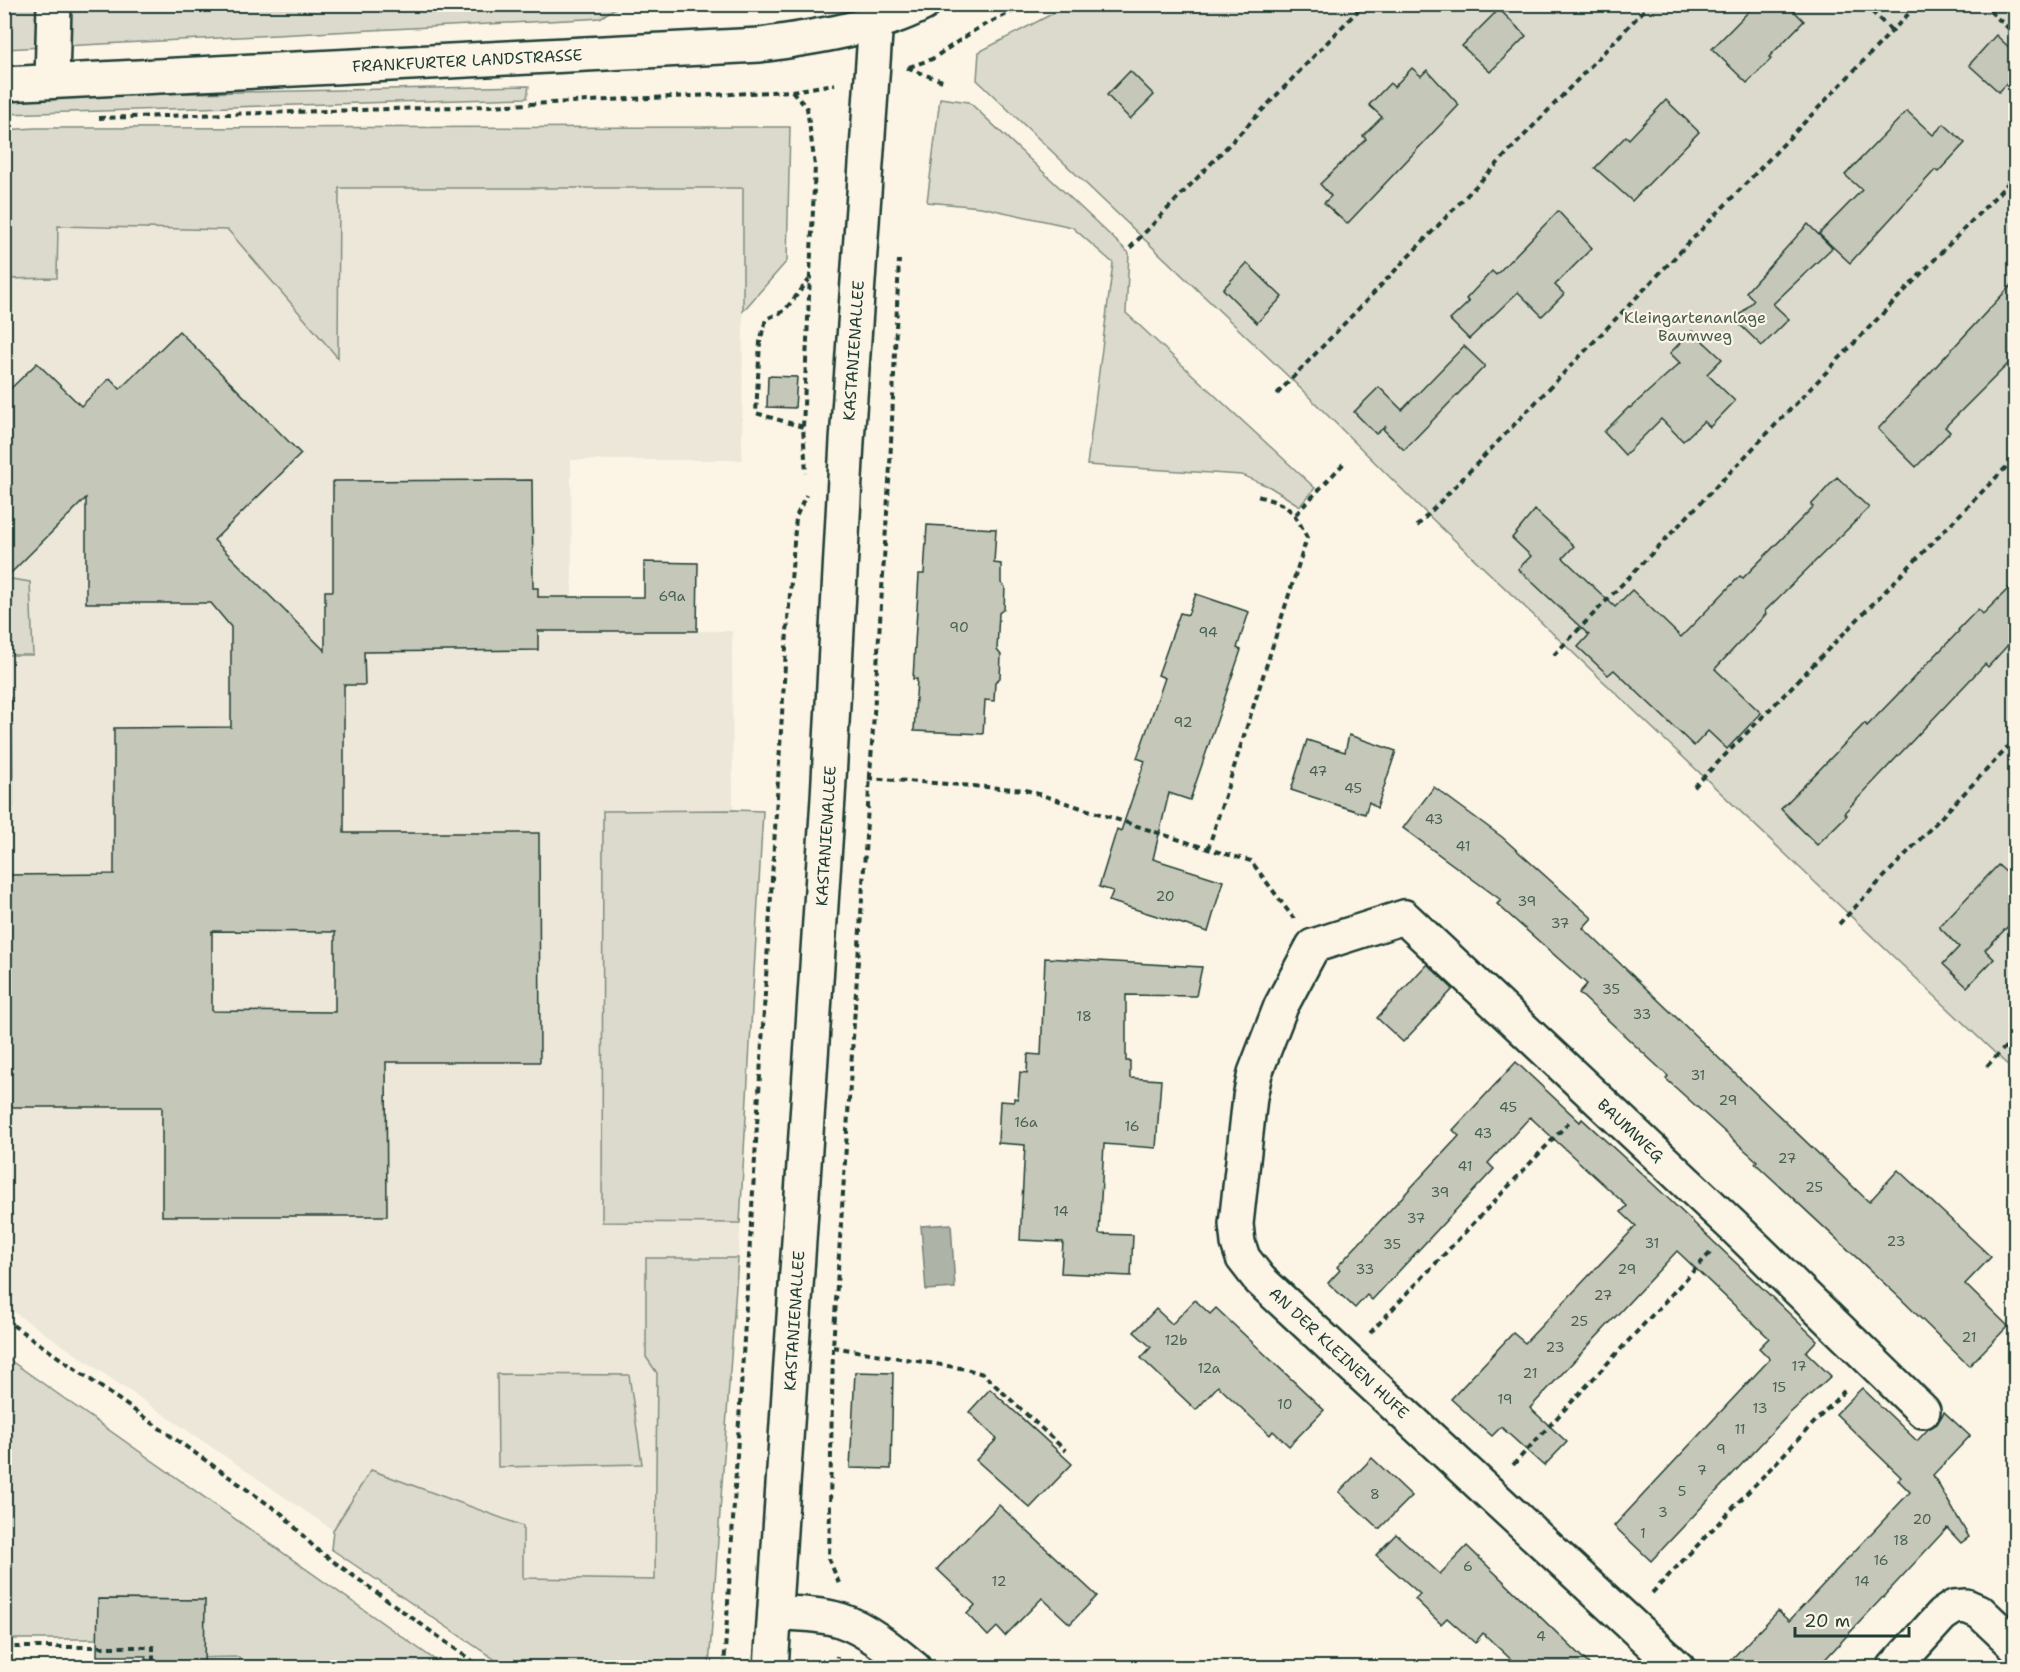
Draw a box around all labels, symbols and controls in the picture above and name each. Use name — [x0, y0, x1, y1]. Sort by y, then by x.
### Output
street label: FRANKFURTER LANDSTRASSE — [352, 44, 583, 77]
street label: KASTANIENALLEE — [838, 280, 869, 421]
park label: Kleingartenanlage Baumweg — [1624, 307, 1766, 346]
house number: 69a — [659, 587, 686, 605]
house number: 90 — [949, 618, 969, 636]
house number: 94 — [1198, 623, 1218, 641]
house number: 92 — [1174, 713, 1192, 731]
house number: 47 — [1309, 762, 1327, 780]
street label: KASTANIENALLEE — [810, 765, 840, 907]
house number: 45 — [1344, 779, 1362, 797]
house number: 43 — [1425, 810, 1443, 828]
house number: 41 — [1456, 837, 1470, 855]
house number: 20 — [1155, 887, 1175, 905]
house number: 39 — [1518, 892, 1536, 910]
house number: 37 — [1551, 914, 1569, 932]
house number: 35 — [1602, 980, 1620, 998]
house number: 33 — [1633, 1005, 1651, 1023]
house number: 18 — [1076, 1007, 1092, 1025]
house number: 31 — [1691, 1066, 1705, 1084]
house number: 29 — [1719, 1091, 1737, 1109]
street label: BAUMWEG — [1593, 1094, 1669, 1166]
house number: 45 — [1499, 1098, 1517, 1116]
house number: 16a — [1014, 1113, 1038, 1131]
house number: 16 — [1124, 1117, 1140, 1135]
house number: 43 — [1474, 1124, 1492, 1142]
house number: 27 — [1778, 1149, 1796, 1167]
house number: 41 — [1458, 1157, 1472, 1175]
house number: 25 — [1805, 1178, 1823, 1196]
house number: 39 — [1431, 1183, 1449, 1201]
house number: 14 — [1053, 1202, 1069, 1220]
house number: 37 — [1407, 1209, 1425, 1227]
house number: 23 — [1887, 1232, 1905, 1250]
house number: 31 — [1645, 1234, 1659, 1252]
house number: 35 — [1383, 1235, 1401, 1253]
street label: KASTANIENALLEE — [779, 1250, 809, 1392]
house number: 33 — [1356, 1260, 1374, 1278]
house number: 29 — [1618, 1260, 1636, 1278]
street label: AN DER KLEINEN HUFE — [1265, 1283, 1413, 1423]
house number: 27 — [1594, 1286, 1612, 1304]
house number: 25 — [1570, 1312, 1588, 1330]
house number: 21 — [1962, 1328, 1976, 1346]
house number: 12b — [1164, 1331, 1188, 1349]
house number: 23 — [1546, 1338, 1564, 1356]
house number: 17 — [1792, 1357, 1806, 1375]
house number: 12a — [1197, 1359, 1221, 1377]
house number: 21 — [1523, 1364, 1537, 1382]
house number: 15 — [1772, 1378, 1786, 1396]
house number: 19 — [1497, 1390, 1513, 1408]
house number: 10 — [1277, 1395, 1293, 1413]
house number: 13 — [1753, 1399, 1767, 1417]
house number: 11 — [1734, 1420, 1746, 1438]
house number: 9 — [1716, 1440, 1726, 1458]
house number: 7 — [1697, 1461, 1707, 1479]
house number: 5 — [1678, 1482, 1686, 1500]
house number: 8 — [1370, 1485, 1380, 1503]
house number: 3 — [1658, 1503, 1668, 1521]
house number: 20 — [1912, 1510, 1932, 1528]
house number: 1 — [1640, 1524, 1646, 1542]
house number: 18 — [1893, 1531, 1909, 1549]
house number: 16 — [1873, 1551, 1889, 1569]
house number: 6 — [1463, 1557, 1473, 1575]
house number: 12 — [992, 1572, 1006, 1590]
house number: 14 — [1854, 1572, 1870, 1590]
scale bar — [1795, 1600, 1909, 1638]
text: 20 m — [1804, 1609, 1850, 1633]
house number: 4 — [1536, 1627, 1546, 1645]

